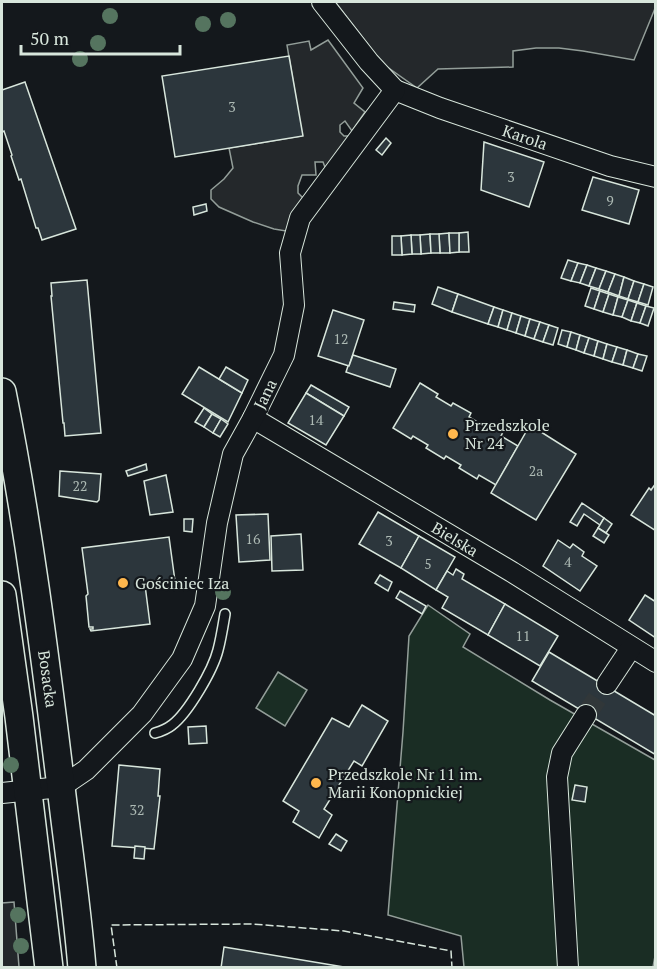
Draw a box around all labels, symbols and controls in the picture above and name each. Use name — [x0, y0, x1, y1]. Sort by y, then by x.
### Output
scale bar — [21, 18, 180, 56]
text: 50 m — [30, 26, 70, 50]
house number: 3 — [228, 97, 236, 116]
street label: Karola — [500, 119, 550, 155]
house number: 3 — [507, 167, 515, 186]
house number: 9 — [606, 191, 614, 210]
house number: 12 — [334, 329, 348, 348]
street label: Jana — [248, 375, 282, 413]
house number: 14 — [309, 410, 324, 429]
place label: Przedszkole Nr 24 — [465, 414, 550, 454]
marker: Przedszkole Nr 24 — [446, 427, 460, 441]
house number: 2a — [529, 461, 543, 480]
house number: 22 — [73, 476, 87, 495]
street label: Bielska — [428, 516, 482, 562]
house number: 16 — [246, 529, 261, 548]
house number: 3 — [385, 531, 393, 550]
house number: 4 — [564, 552, 572, 571]
house number: 5 — [424, 554, 432, 573]
place label: Gościniec Iza — [135, 572, 229, 594]
marker: Gościniec Iza — [116, 576, 130, 590]
house number: 11 — [516, 626, 530, 645]
street label: Bosacka — [33, 649, 63, 709]
place label: Przedszkole Nr 11 im. Marii Konopnickiej — [328, 763, 482, 803]
marker: Przedszkole Nr 11 im. Marii Konopnickiej — [309, 776, 323, 790]
house number: 32 — [130, 800, 144, 819]

